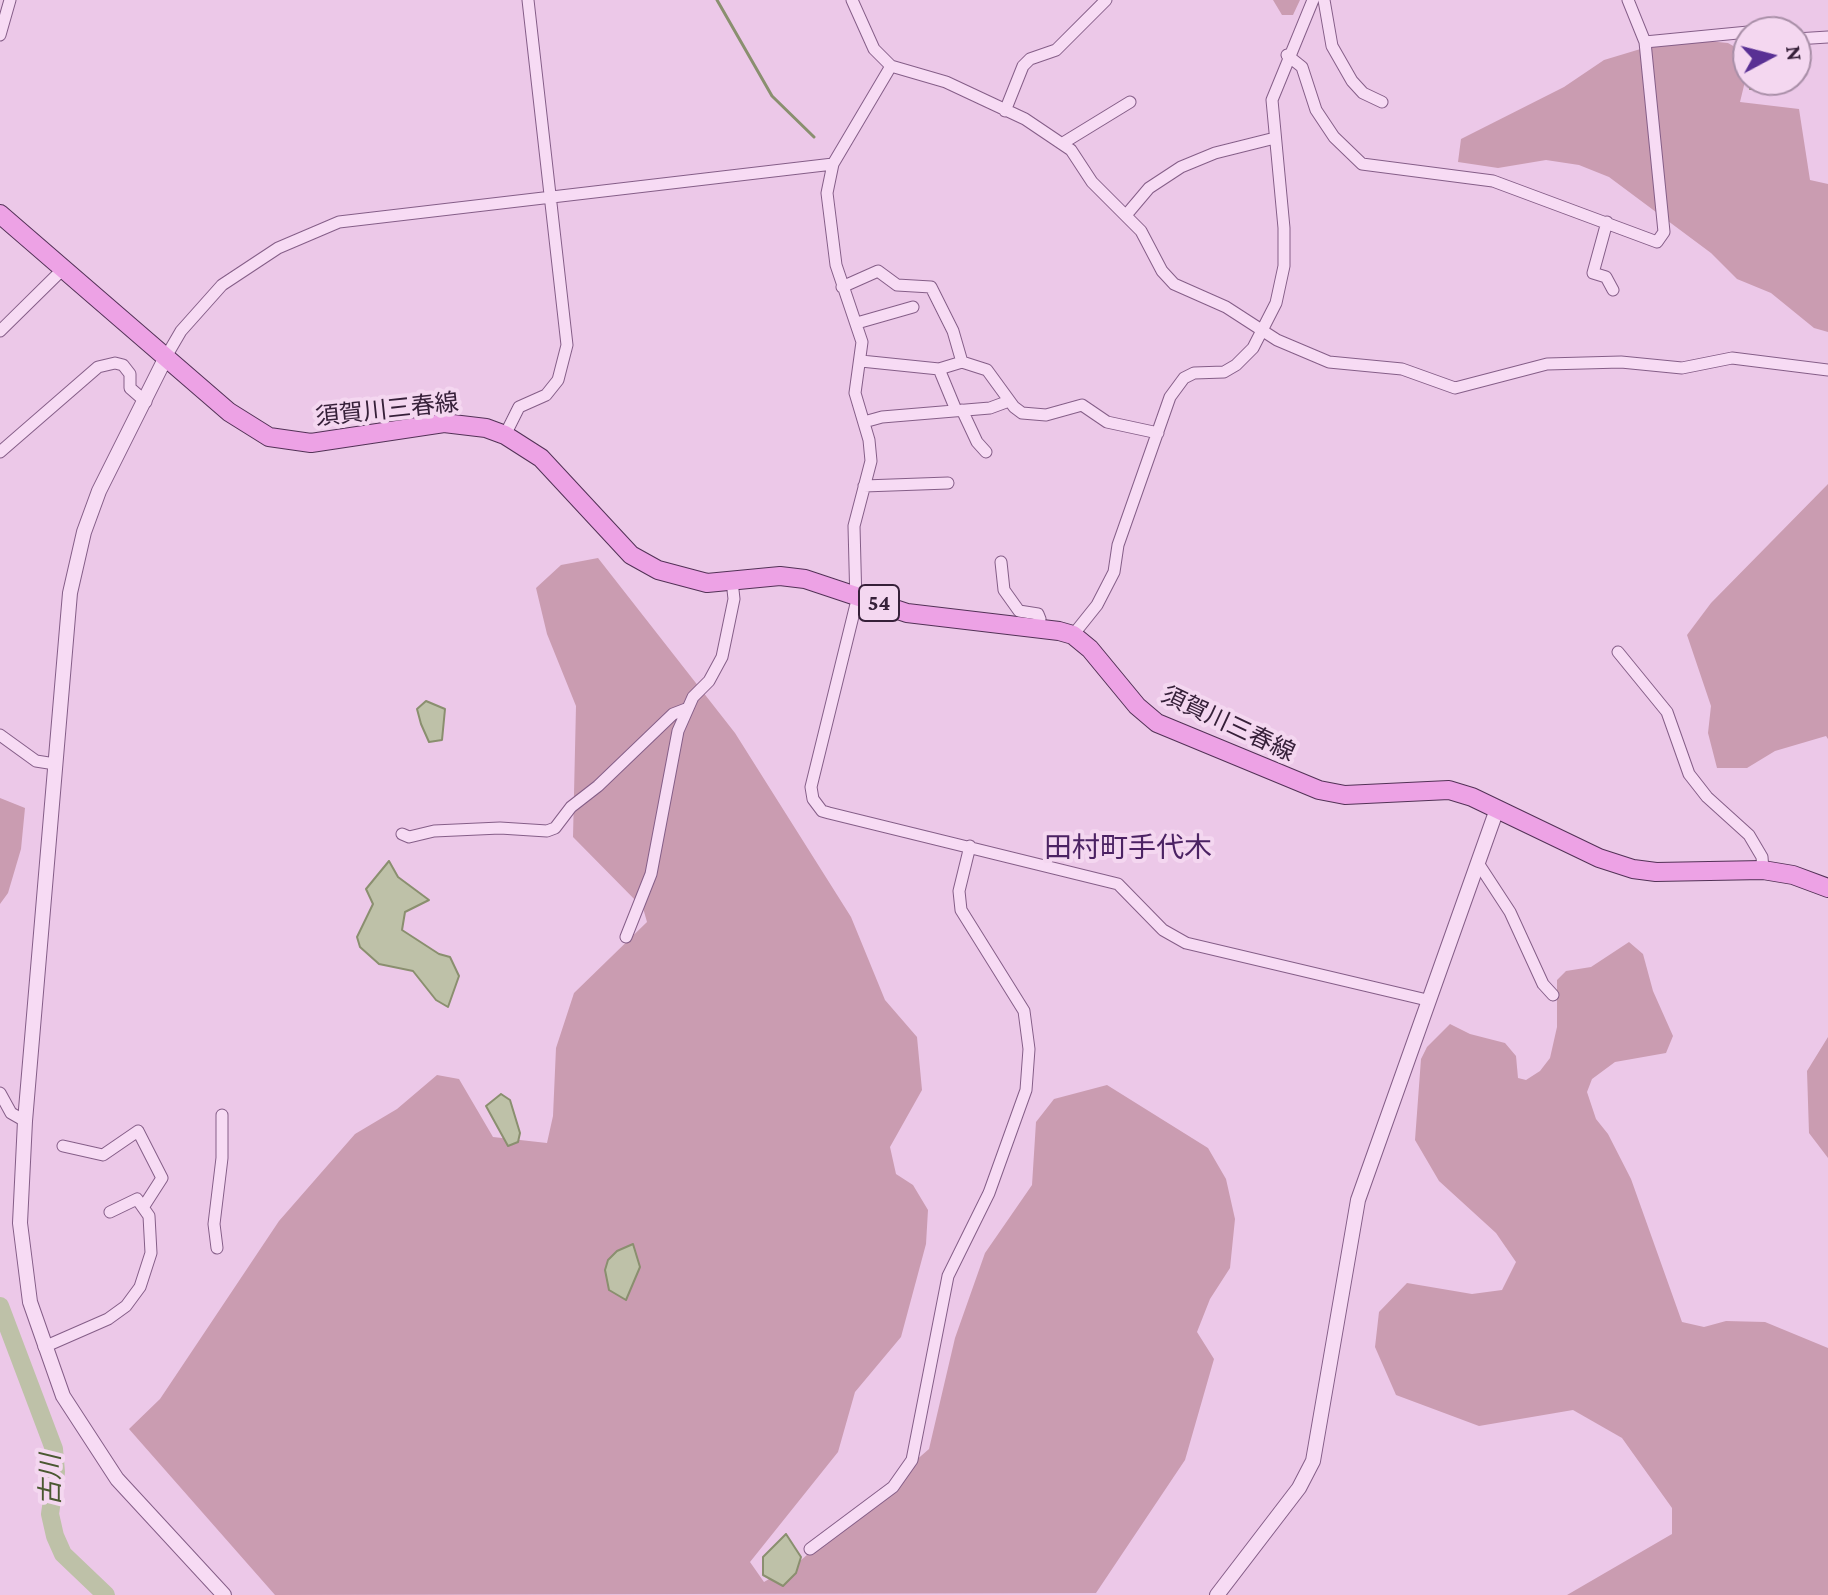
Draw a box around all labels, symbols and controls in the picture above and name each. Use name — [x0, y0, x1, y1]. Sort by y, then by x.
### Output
north arrow — [1732, 16, 1812, 96]
text: N — [1781, 44, 1808, 62]
street label: 須賀川三春線 — [314, 388, 460, 432]
road number: 54 — [859, 585, 899, 621]
street label: 須賀川三春線 — [1157, 681, 1299, 767]
district label: 田村町手代木 — [1044, 831, 1212, 865]
water label: 古川 — [35, 1454, 67, 1506]

